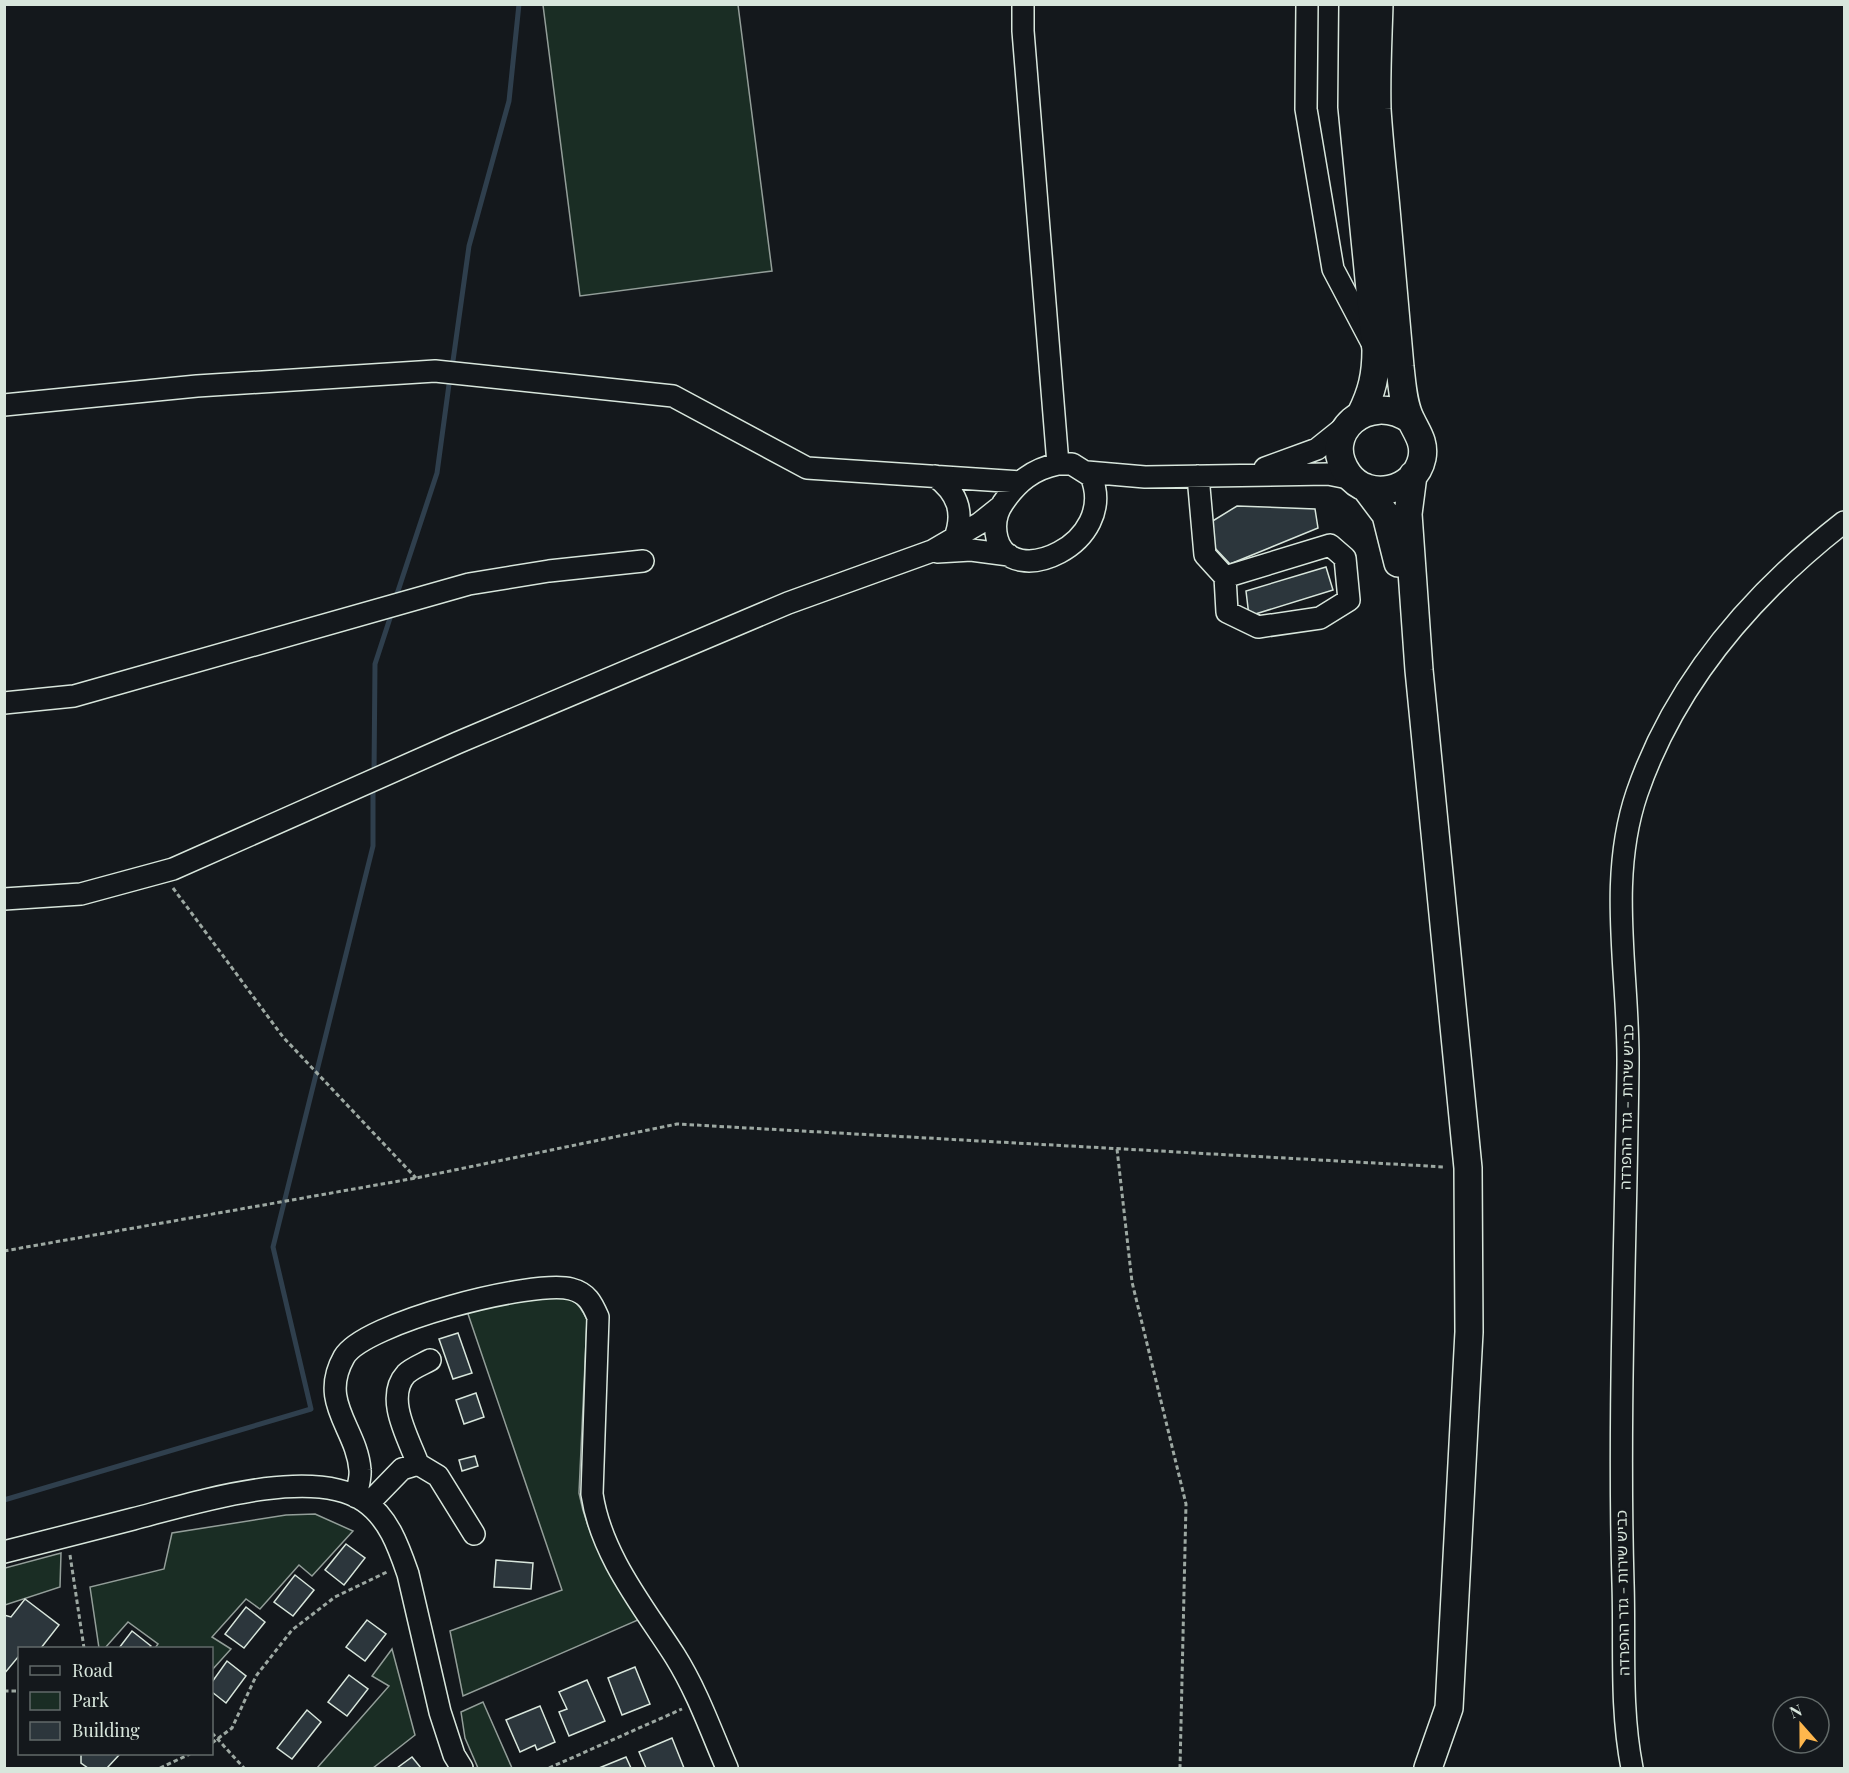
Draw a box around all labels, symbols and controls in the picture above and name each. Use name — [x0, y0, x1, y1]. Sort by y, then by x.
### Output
street label: כביש שירות - גדר ההפרדה — [1615, 1024, 1637, 1190]
street label: כביש שירות - גדר ההפרדה — [1611, 1510, 1633, 1676]
legend — [18, 1647, 213, 1755]
text: Road — [72, 1658, 113, 1682]
text: Park — [72, 1688, 109, 1712]
north arrow — [1771, 1695, 1831, 1755]
text: N — [1786, 1698, 1805, 1722]
text: Building — [72, 1718, 140, 1742]

